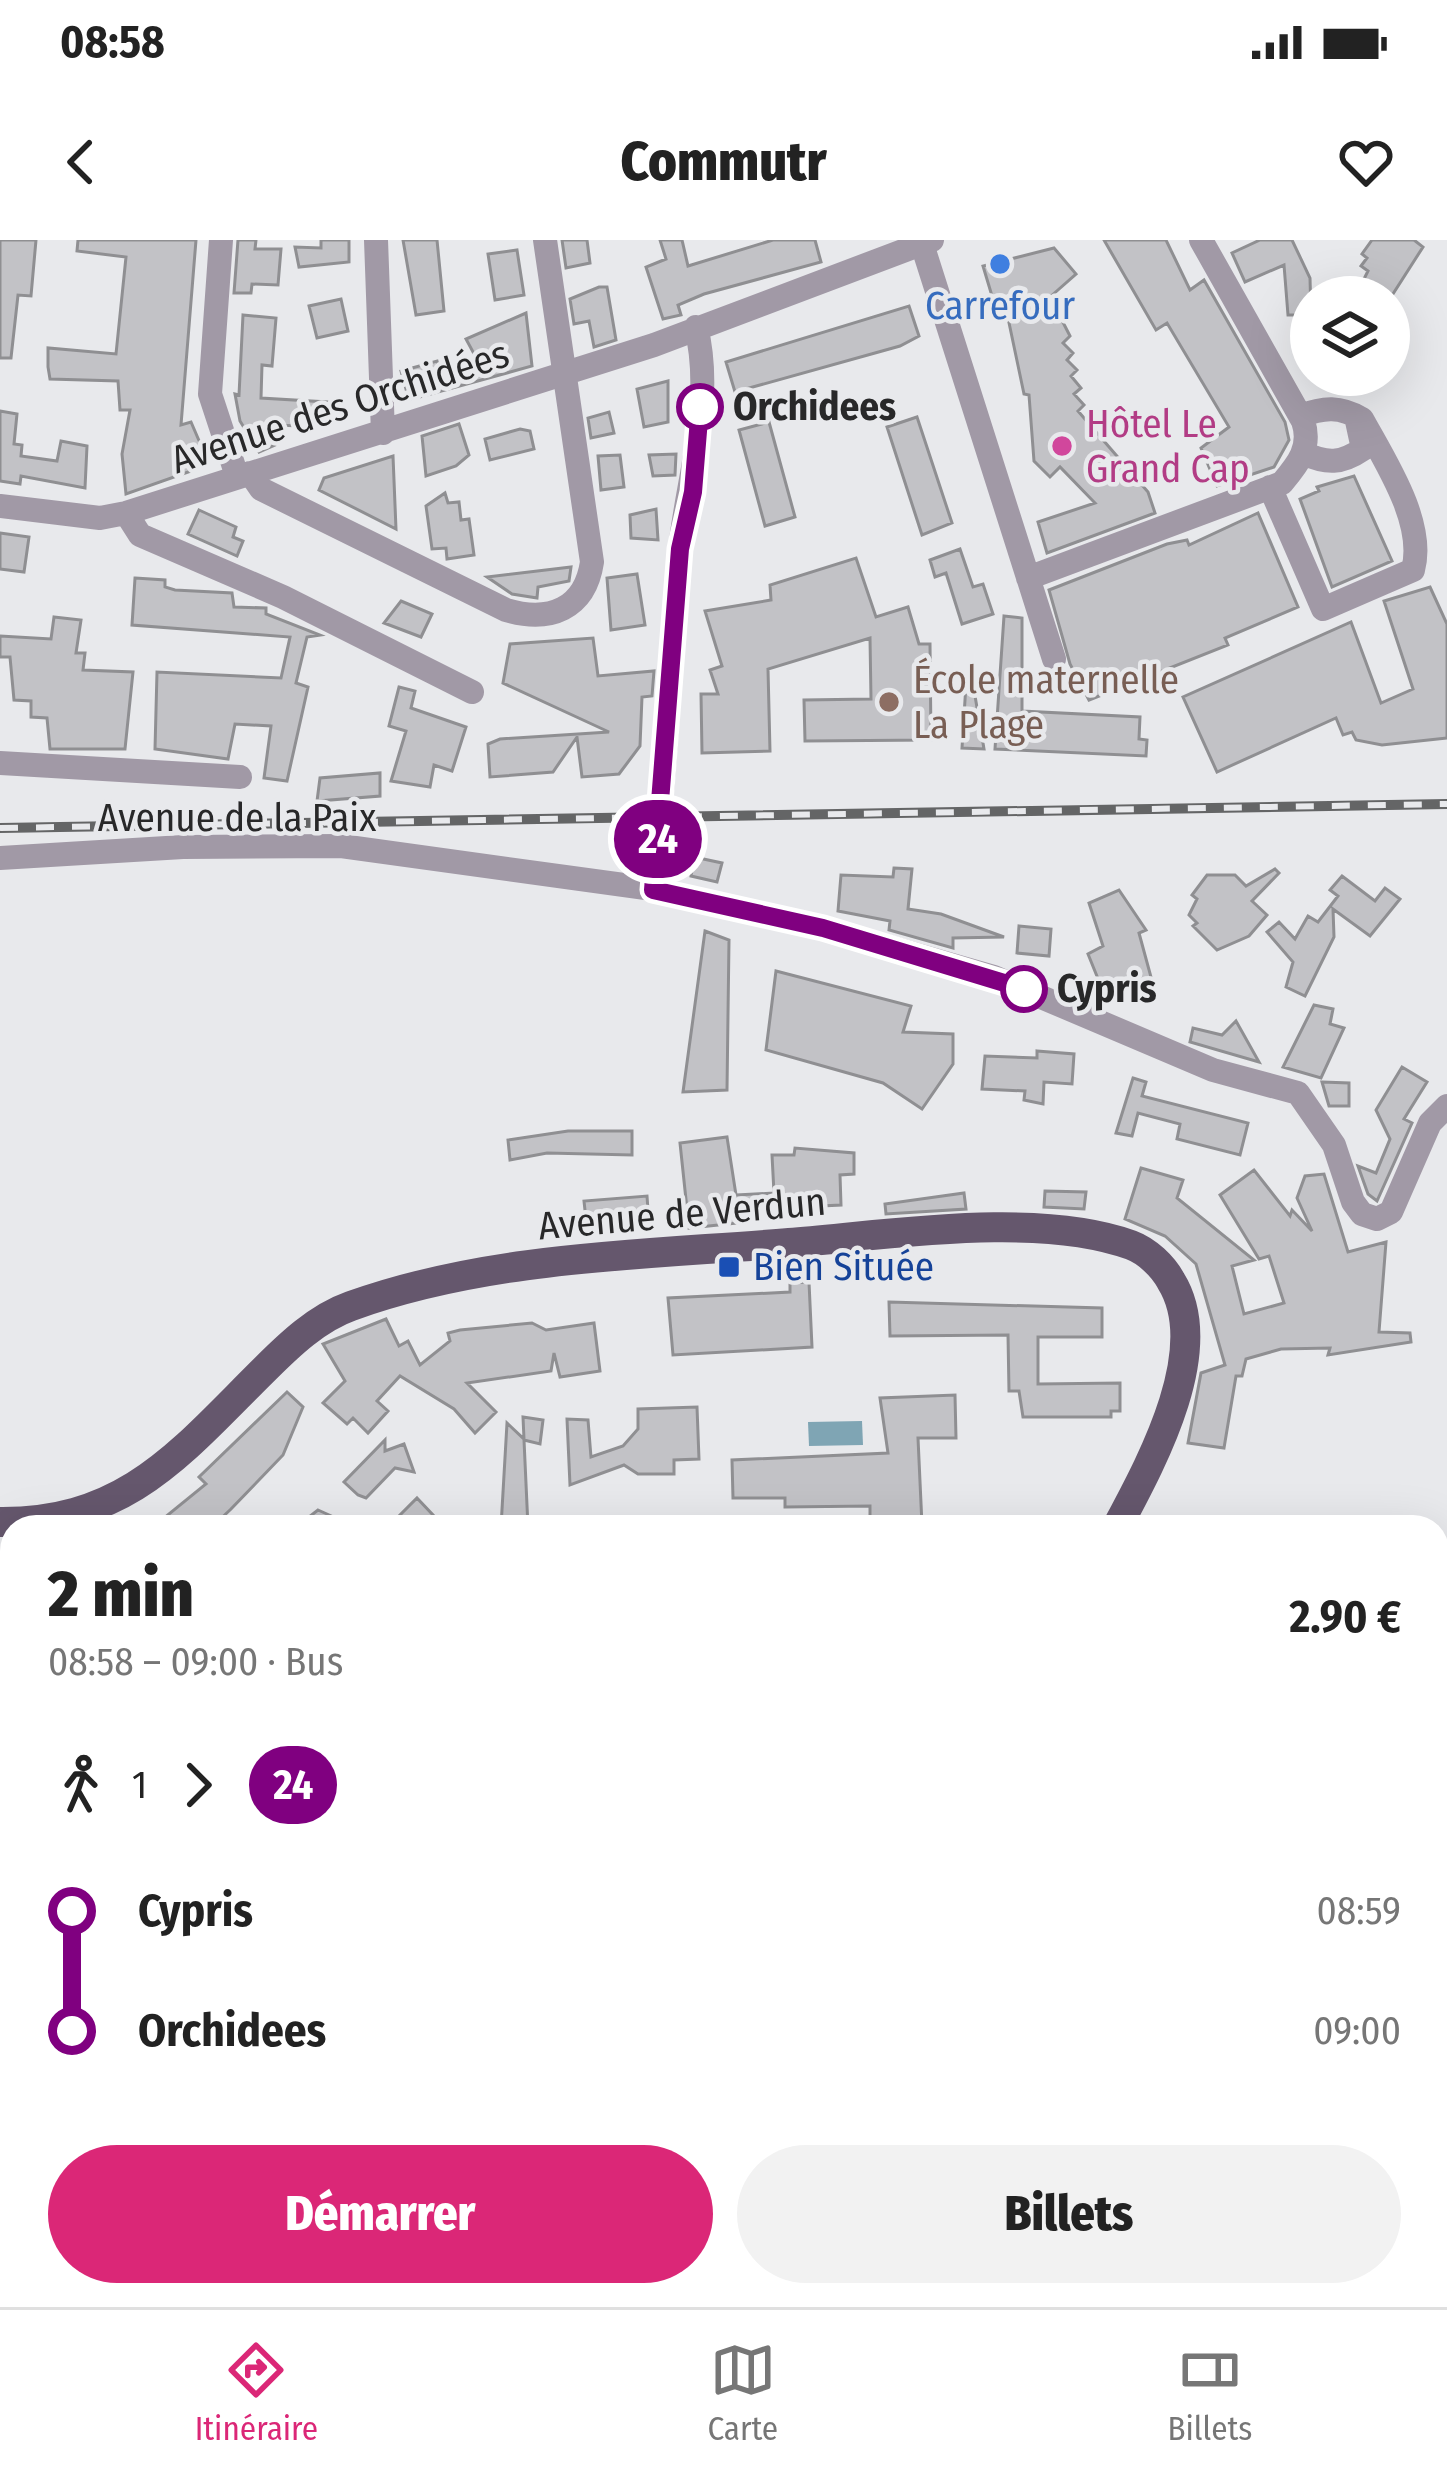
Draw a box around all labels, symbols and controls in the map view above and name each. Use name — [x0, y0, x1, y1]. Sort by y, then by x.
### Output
text: 08:58 — [60, 15, 165, 69]
icon: back — [48, 129, 114, 195]
icon: heart — [1333, 129, 1399, 195]
text: Commutr — [621, 130, 826, 194]
marker: Carrefour — [987, 251, 1013, 277]
map controls — [1290, 276, 1410, 396]
button: layers — [1290, 276, 1410, 396]
place label: Carrefour — [925, 283, 1075, 329]
street label: Avenue des Orchidées — [165, 331, 515, 483]
place label: Orchidees — [733, 384, 896, 430]
marker: Orchidees — [678, 385, 722, 429]
place label: Hôtel Le Grand Cap — [1086, 401, 1250, 492]
marker: Hôtel Le Grand Cap — [1049, 433, 1075, 459]
place label: École maternelle La Plage — [913, 657, 1179, 748]
marker: École maternelle La Plage — [876, 689, 902, 715]
street label: Avenue de la Paix — [98, 795, 376, 841]
line badge: 24 — [604, 800, 712, 878]
text: 24 — [638, 814, 678, 864]
place label: Cypris — [1057, 966, 1157, 1012]
marker: Cypris — [1002, 967, 1046, 1011]
street label: Avenue de Verdun — [536, 1179, 828, 1249]
place label: Bien Située — [753, 1244, 934, 1290]
marker: Bien Située — [716, 1254, 742, 1280]
text: 2 min — [48, 1554, 194, 1633]
text: 2.90 € — [1290, 1590, 1401, 1644]
text: 08:58 – 09:00 · Bus — [48, 1639, 343, 1685]
icon: walk — [48, 1752, 114, 1818]
icon: forward — [165, 1752, 231, 1818]
text: 24 — [273, 1760, 313, 1810]
text: 1 — [132, 1762, 147, 1808]
text: Cypris — [138, 1884, 253, 1938]
text: 08:59 — [1316, 1888, 1401, 1934]
text: Orchidees — [138, 2004, 326, 2058]
text: 09:00 — [1313, 2008, 1401, 2054]
button: Démarrer — [48, 2145, 713, 2283]
button: Billets — [737, 2145, 1401, 2283]
tab: Itinéraire — [195, 2337, 318, 2449]
tab: Carte — [707, 2337, 778, 2449]
tab: Billets — [1168, 2337, 1252, 2449]

